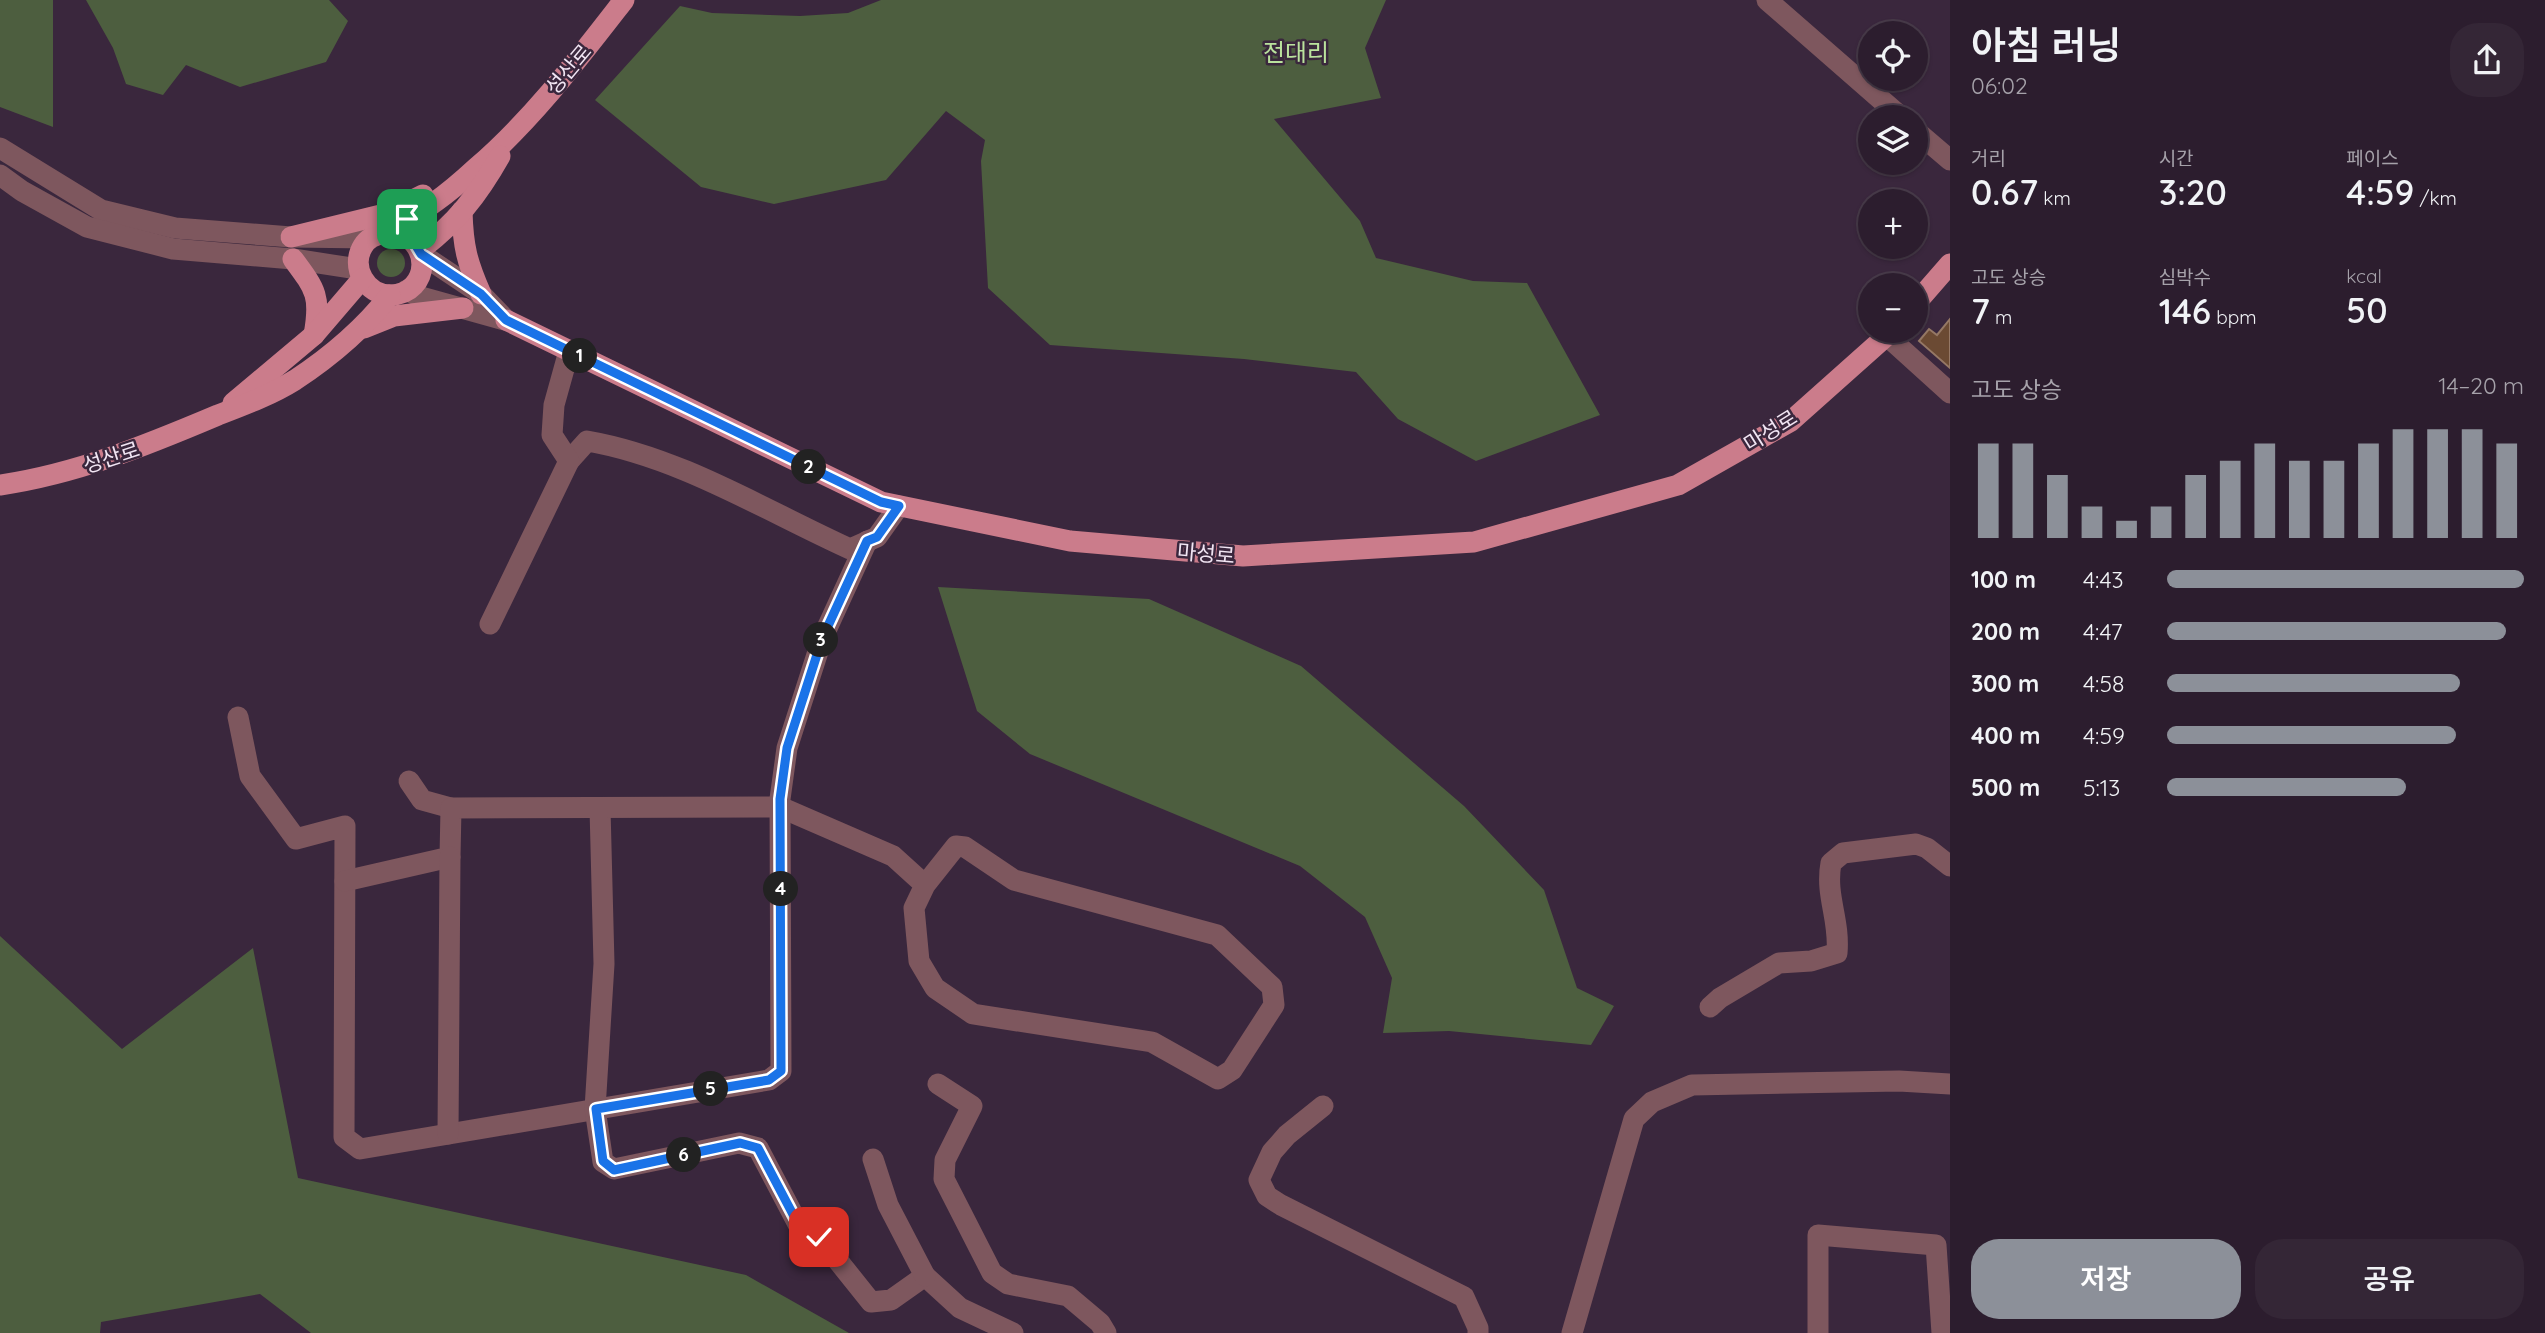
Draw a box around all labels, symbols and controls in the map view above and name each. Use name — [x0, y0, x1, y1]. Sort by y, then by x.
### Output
map controls — [1858, 21, 1928, 343]
button: locate — [1858, 21, 1928, 91]
text: 아침 러닝 — [1971, 21, 2121, 69]
button: share — [2450, 23, 2524, 97]
district label: 전대리 — [1263, 37, 1329, 67]
street label: 성산로 — [539, 38, 597, 100]
text: 06:02 — [1971, 71, 2028, 100]
button: layers — [1858, 105, 1928, 175]
text: 거리 — [1971, 146, 2006, 170]
text: 시간 — [2159, 146, 2194, 170]
text: 페이스 — [2346, 146, 2399, 170]
text: 0.67 — [1971, 170, 2038, 214]
text: 3:20 — [2159, 170, 2227, 214]
text: 4:59 — [2346, 170, 2414, 214]
text: km — [2038, 186, 2071, 210]
text: /km — [2414, 186, 2457, 210]
pin — [377, 189, 437, 249]
button: + — [1858, 189, 1928, 259]
icon: arrive — [388, 200, 426, 238]
text: kcal — [2346, 264, 2382, 288]
text: 고도 상승 — [1971, 265, 2046, 289]
text: 심박수 — [2159, 265, 2211, 289]
button: − — [1858, 273, 1928, 343]
text: 50 — [2346, 288, 2387, 332]
text: 7 — [1971, 289, 1990, 333]
text: 146 — [2159, 289, 2211, 333]
text: m — [1990, 305, 2012, 329]
text: bpm — [2211, 305, 2257, 329]
pin: 1 — [562, 338, 598, 374]
text: 1 — [576, 343, 583, 367]
text: 14–20 m — [2438, 371, 2524, 400]
text: 고도 상승 — [1971, 375, 2062, 404]
street label: 마성로 — [1739, 404, 1801, 456]
street label: 성산로 — [79, 436, 143, 478]
pin: 2 — [792, 449, 826, 484]
text: 2 — [803, 454, 814, 478]
street label: 마성로 — [1176, 538, 1236, 568]
text: 100 m — [1971, 565, 2036, 594]
text: 4:43 — [2083, 565, 2124, 594]
text: 200 m — [1971, 617, 2040, 646]
text: 4:47 — [2083, 617, 2123, 646]
pin: 3 — [804, 622, 838, 658]
text: 3 — [815, 627, 826, 651]
text: 300 m — [1971, 669, 2039, 698]
text: 4:58 — [2083, 669, 2124, 698]
text: 400 m — [1971, 721, 2040, 750]
text: 4:59 — [2083, 721, 2125, 750]
text: 500 m — [1971, 773, 2040, 802]
text: 5:13 — [2083, 773, 2120, 802]
pin: 4 — [764, 872, 798, 906]
text: 4 — [775, 876, 786, 900]
pin: 5 — [694, 1072, 728, 1106]
text: 5 — [705, 1076, 716, 1100]
pin: 6 — [666, 1138, 702, 1172]
text: 6 — [678, 1142, 689, 1166]
pin — [789, 1207, 849, 1267]
icon: check — [800, 1218, 838, 1256]
button: 저장 — [1971, 1239, 2241, 1319]
button: 공유 — [2255, 1239, 2524, 1319]

